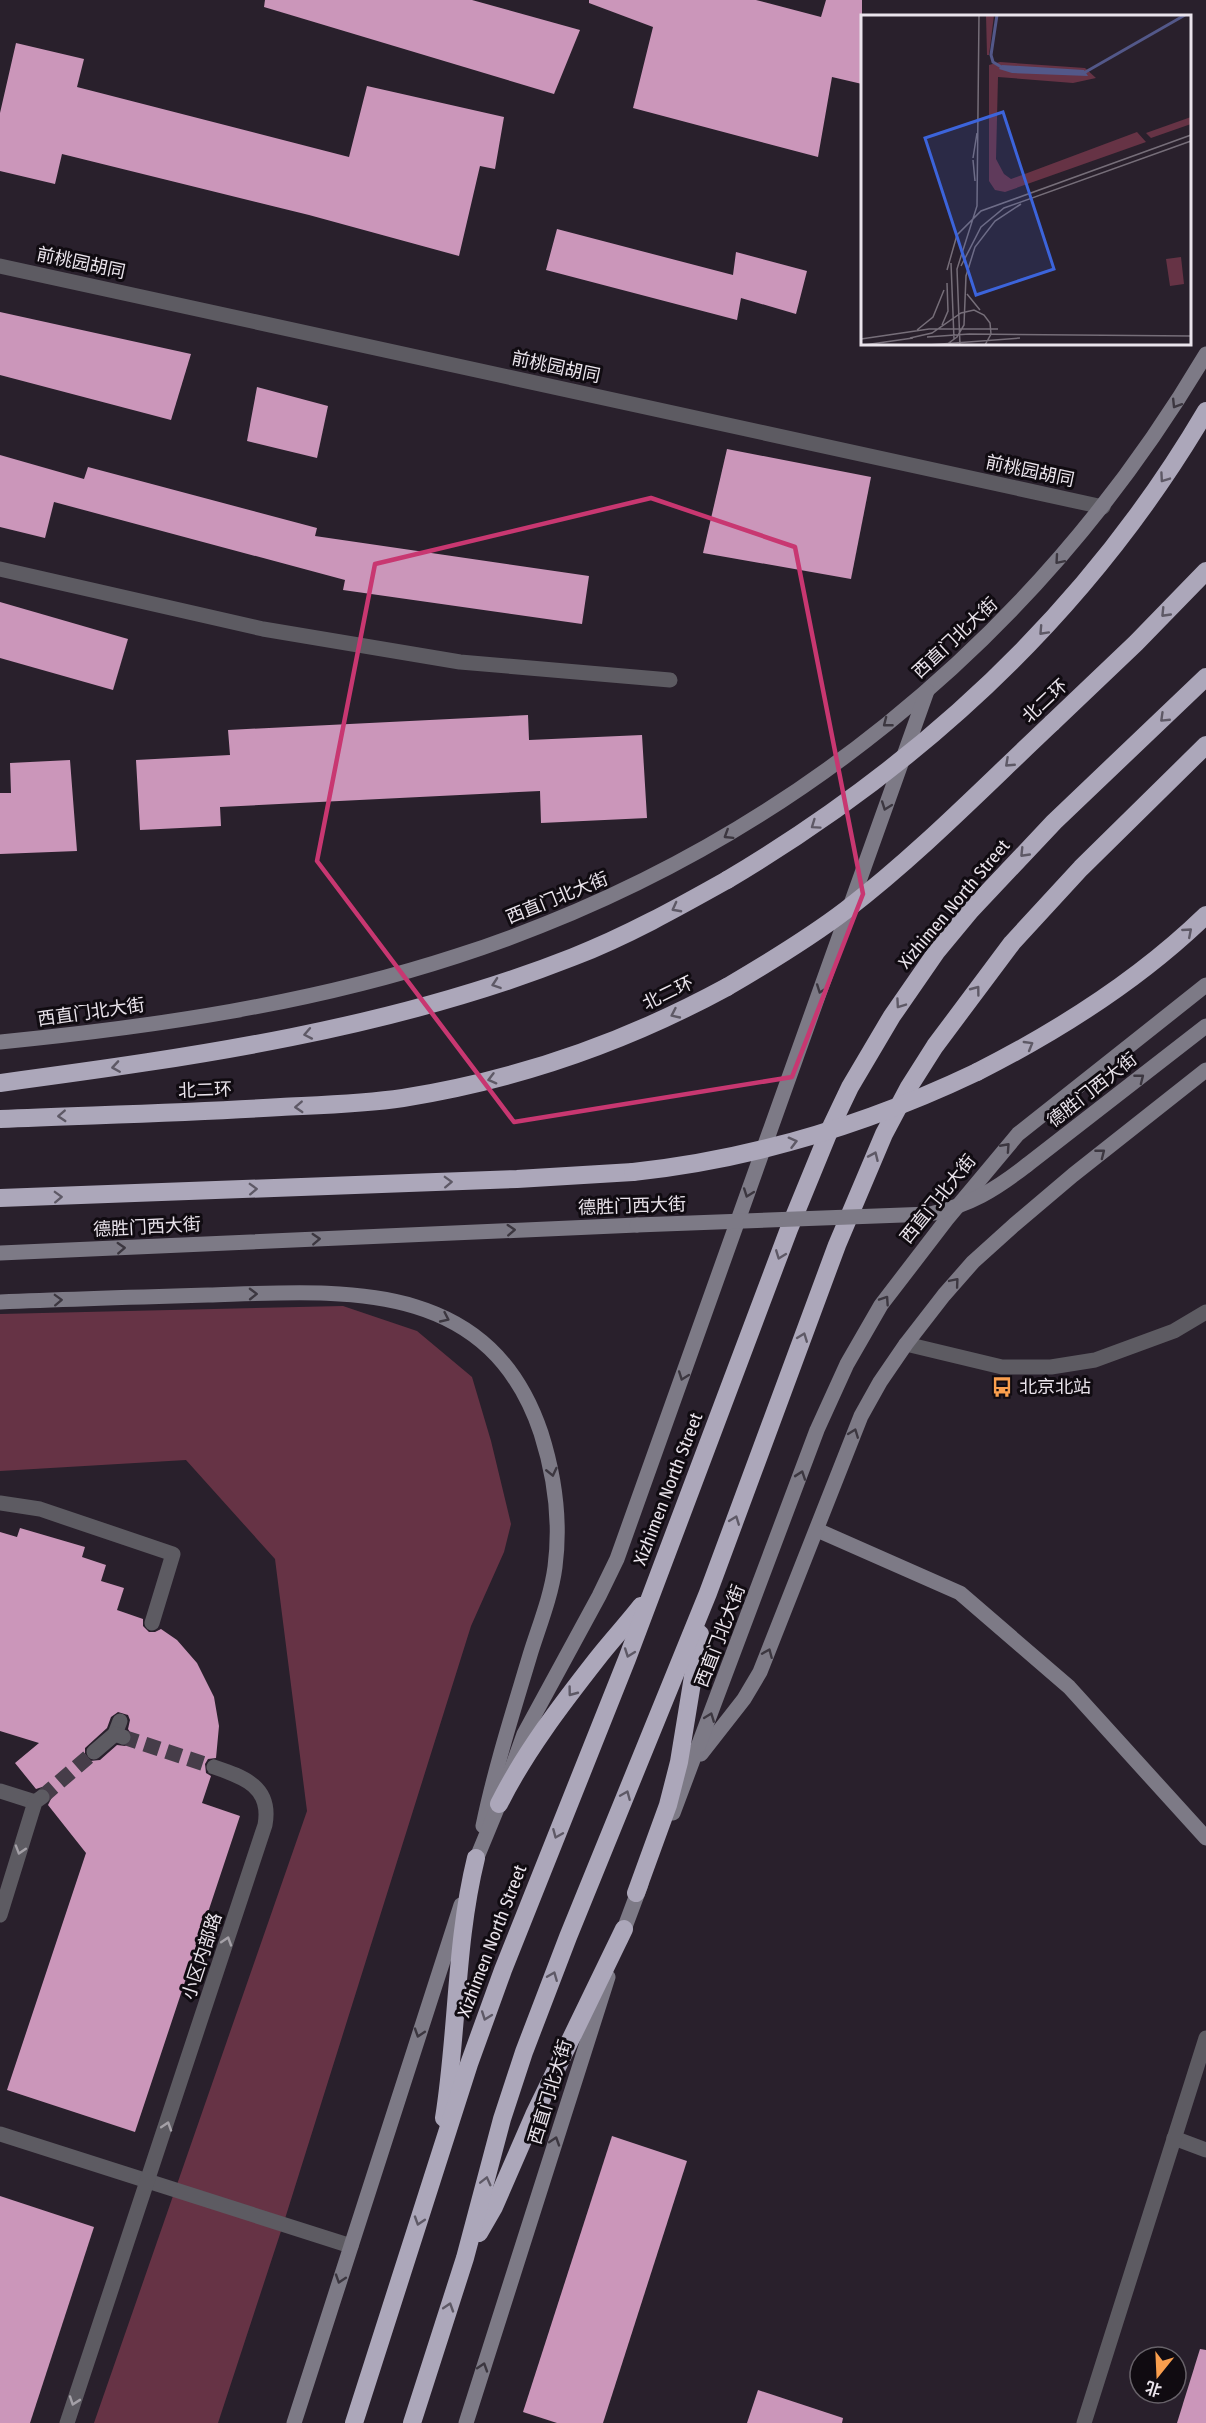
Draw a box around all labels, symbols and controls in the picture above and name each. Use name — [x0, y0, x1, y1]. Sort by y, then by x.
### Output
inset map — [861, 15, 1191, 345]
street label: 前桃园胡同 — [35, 243, 127, 283]
street label: 前桃园胡同 — [510, 347, 602, 387]
one-way arrow — [1172, 398, 1183, 409]
street label: 前桃园胡同 — [984, 451, 1076, 491]
one-way arrow — [1160, 472, 1171, 483]
one-way arrow — [1055, 553, 1066, 564]
street label: 西直门北大街 — [908, 593, 1002, 683]
one-way arrow — [1162, 605, 1173, 616]
one-way arrow — [1039, 624, 1050, 635]
street label: 北二环 — [1018, 675, 1072, 727]
one-way arrow — [1160, 710, 1171, 721]
one-way arrow — [883, 716, 894, 727]
one-way arrow — [1006, 756, 1017, 767]
one-way arrow — [881, 800, 894, 811]
one-way arrow — [810, 818, 821, 829]
one-way arrow — [724, 828, 734, 840]
street label: Xizhimen North Street — [894, 835, 1014, 973]
one-way arrow — [1020, 846, 1031, 857]
street label: 西直门北大街 — [503, 868, 611, 928]
one-way arrow — [671, 901, 682, 912]
one-way arrow — [1181, 928, 1191, 939]
street label: 北二环 — [639, 971, 697, 1015]
one-way arrow — [492, 977, 502, 990]
one-way arrow — [815, 983, 828, 994]
one-way arrow — [968, 986, 979, 997]
street label: 西直门北大街 — [36, 994, 146, 1030]
one-way arrow — [896, 997, 907, 1008]
one-way arrow — [671, 1007, 682, 1019]
one-way arrow — [303, 1027, 313, 1040]
one-way arrow — [1023, 1041, 1033, 1052]
street label: 德胜门西大街 — [1043, 1048, 1141, 1132]
one-way arrow — [111, 1060, 121, 1073]
one-way arrow — [487, 1072, 497, 1085]
one-way arrow — [1134, 1074, 1145, 1085]
street label: 北二环 — [178, 1078, 232, 1102]
one-way arrow — [295, 1100, 304, 1113]
one-way arrow — [58, 1110, 67, 1123]
one-way arrow — [788, 1137, 798, 1150]
one-way arrow — [999, 1143, 1010, 1154]
street label: 西直门北大街 — [895, 1150, 981, 1248]
one-way arrow — [1095, 1150, 1106, 1161]
one-way arrow — [867, 1151, 879, 1162]
one-way arrow — [444, 1176, 453, 1188]
one-way arrow — [249, 1183, 258, 1196]
one-way arrow — [743, 1187, 756, 1198]
one-way arrow — [54, 1190, 63, 1203]
street label: 德胜门西大街 — [578, 1193, 686, 1219]
street label: 德胜门西大街 — [92, 1213, 202, 1241]
one-way arrow — [507, 1224, 516, 1237]
one-way arrow — [312, 1233, 321, 1245]
one-way arrow — [117, 1241, 126, 1254]
one-way arrow — [775, 1248, 787, 1259]
one-way arrow — [948, 1278, 959, 1289]
one-way arrow — [249, 1287, 258, 1300]
one-way arrow — [54, 1293, 63, 1306]
one-way arrow — [878, 1296, 889, 1307]
one-way arrow — [438, 1311, 449, 1323]
one-way arrow — [796, 1333, 808, 1344]
one-way arrow — [677, 1370, 690, 1381]
bus stop icon: 北京北站 — [990, 1375, 1014, 1399]
place label: 北京北站 — [1019, 1376, 1091, 1398]
street label: Xizhimen North Street — [629, 1410, 707, 1568]
one-way arrow — [847, 1428, 859, 1439]
one-way arrow — [544, 1467, 557, 1477]
one-way arrow — [793, 1470, 806, 1481]
one-way arrow — [727, 1515, 740, 1526]
street label: 西直门北大街 — [690, 1582, 750, 1690]
one-way arrow — [624, 1647, 637, 1658]
one-way arrow — [761, 1649, 773, 1660]
one-way arrow — [568, 1685, 579, 1696]
one-way arrow — [703, 1712, 715, 1723]
one-way arrow — [619, 1791, 631, 1802]
one-way arrow — [552, 1827, 564, 1838]
one-way arrow — [15, 1844, 28, 1855]
street label: Xizhimen North Street — [453, 1862, 531, 2020]
street label: 小区内部路 — [178, 1910, 226, 2002]
one-way arrow — [220, 1936, 232, 1947]
one-way arrow — [545, 1971, 558, 1981]
one-way arrow — [481, 2010, 494, 2020]
one-way arrow — [414, 2027, 427, 2038]
street label: 西直门北大街 — [524, 2037, 576, 2147]
one-way arrow — [159, 2121, 172, 2132]
one-way arrow — [548, 2136, 560, 2147]
one-way arrow — [478, 2176, 491, 2186]
one-way arrow — [414, 2215, 426, 2226]
one-way arrow — [335, 2273, 347, 2284]
one-way arrow — [442, 2302, 454, 2313]
north arrow — [1128, 2345, 1188, 2405]
one-way arrow — [476, 2362, 489, 2373]
text: 北 — [1143, 2377, 1164, 2400]
one-way arrow — [69, 2395, 82, 2406]

